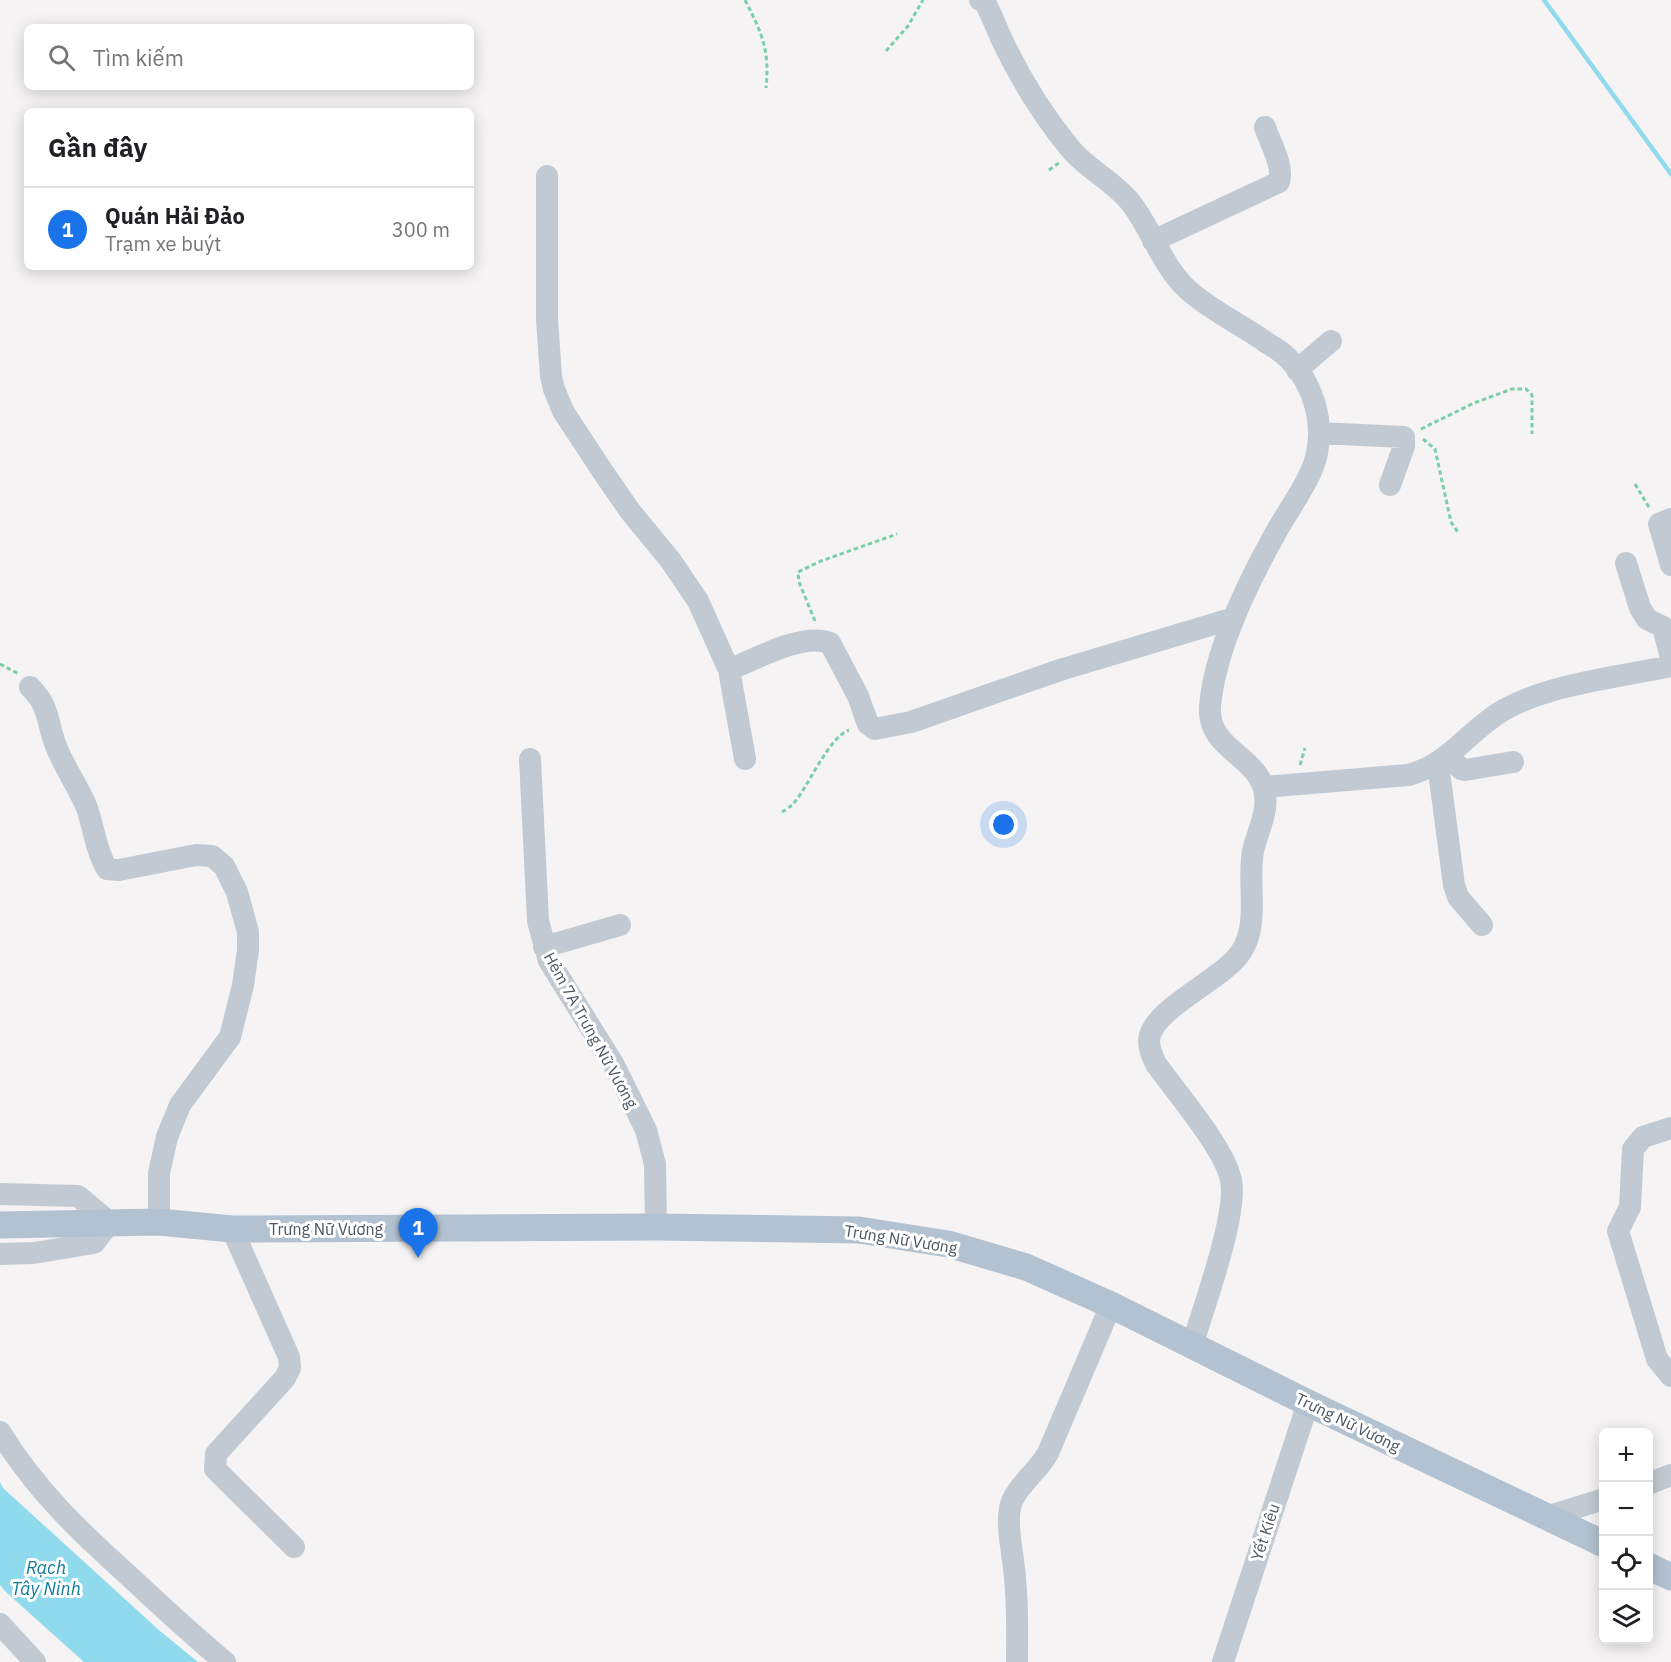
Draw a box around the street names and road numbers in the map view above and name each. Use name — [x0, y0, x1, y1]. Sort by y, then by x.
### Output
street label: Hẻm 7A Trưng Nữ Vương — [540, 948, 643, 1112]
street label: Trưng Nữ Vương — [269, 1219, 383, 1239]
street label: Trưng Nữ Vương — [843, 1220, 959, 1258]
street label: Trưng Nữ Vương — [1292, 1388, 1404, 1456]
street label: Yết Kiêu — [1246, 1501, 1284, 1563]

